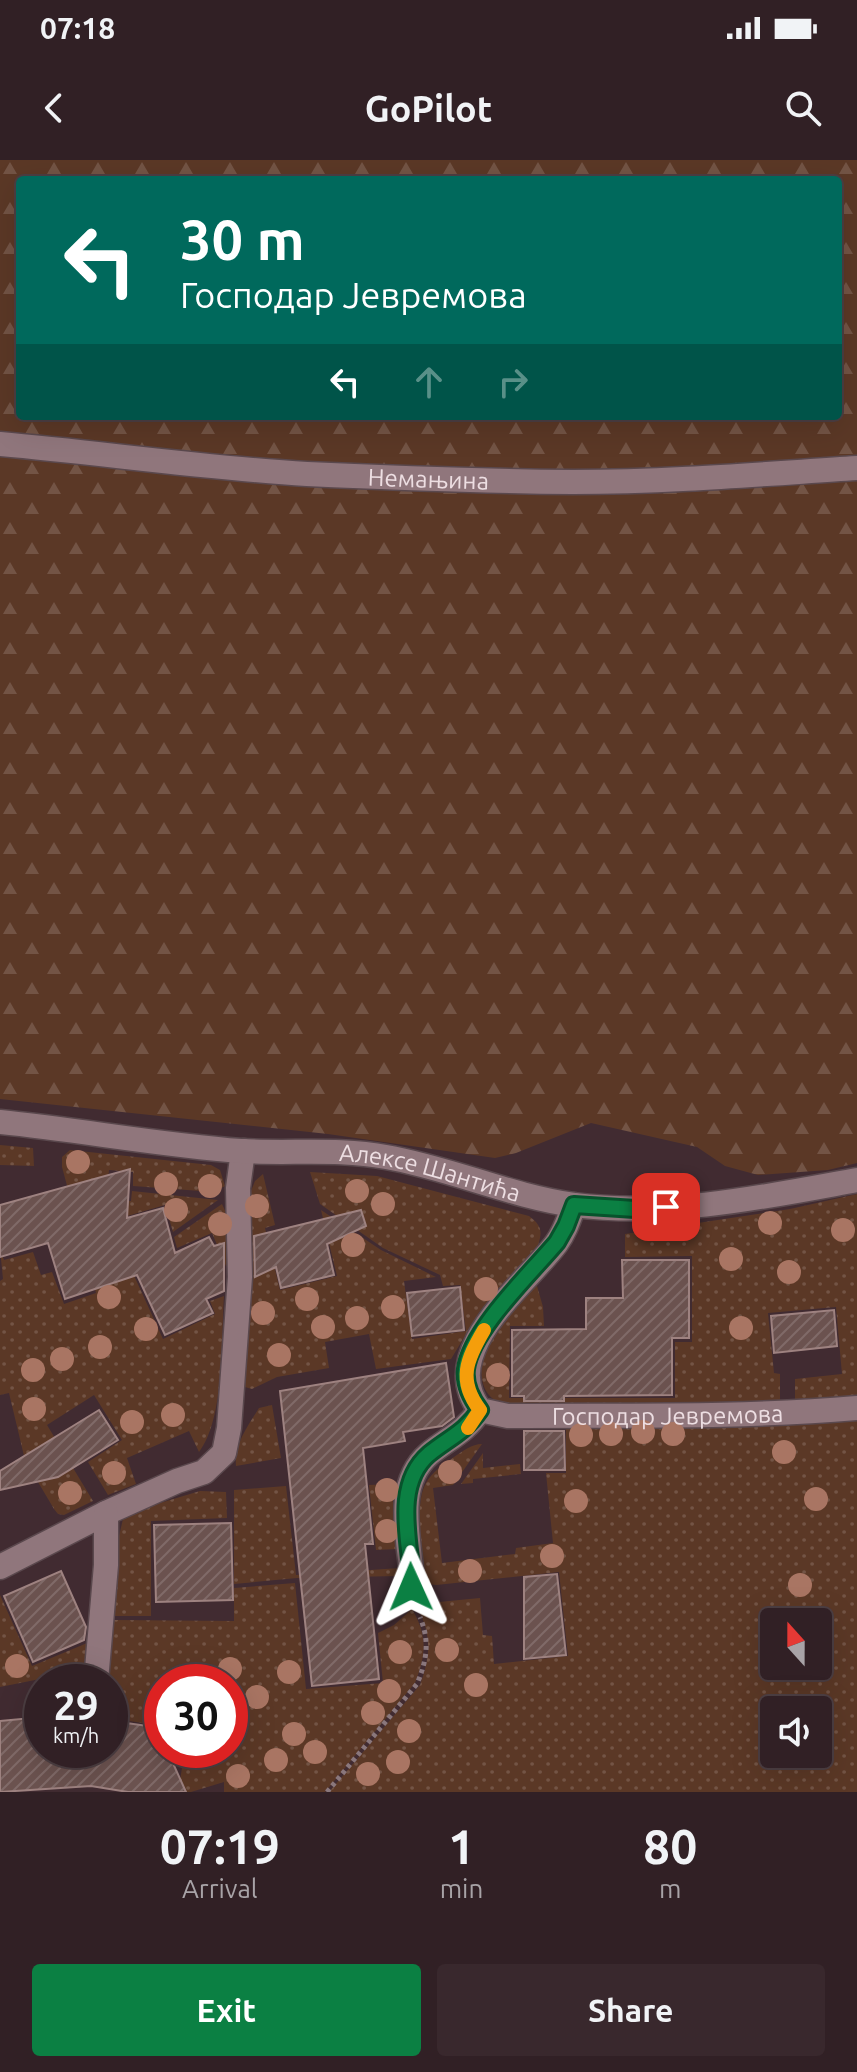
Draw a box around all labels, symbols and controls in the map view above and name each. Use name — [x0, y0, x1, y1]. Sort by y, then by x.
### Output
text: 07:18 — [40, 11, 115, 45]
icon: back — [32, 86, 76, 130]
icon: search — [781, 86, 825, 130]
text: GoPilot — [365, 88, 492, 129]
icon: left — [48, 208, 152, 312]
text: 30 m — [180, 208, 305, 271]
text: Господар Јевремова — [180, 274, 527, 315]
icon: left — [323, 360, 367, 404]
icon: ahead — [407, 360, 451, 404]
icon: right — [491, 360, 535, 404]
street label: Немањина — [367, 463, 489, 494]
street label: Алексе Шантића — [338, 1139, 524, 1207]
pin — [632, 1173, 700, 1241]
icon: arrive — [644, 1185, 688, 1229]
street label: Господар Јевремова — [552, 1399, 784, 1429]
position arrow — [369, 1545, 453, 1629]
north arrow — [760, 1608, 832, 1680]
map controls — [760, 1608, 832, 1768]
speed limit sign: 30 — [144, 1664, 248, 1768]
text: 29 — [53, 1683, 99, 1728]
button: sound — [760, 1696, 832, 1768]
text: km/h — [53, 1724, 99, 1747]
text: 07:19 — [160, 1819, 280, 1873]
text: 1 — [448, 1819, 475, 1873]
text: 80 — [643, 1819, 697, 1873]
text: Arrival — [182, 1874, 258, 1903]
text: min — [440, 1874, 483, 1903]
text: m — [659, 1874, 681, 1903]
button: Exit — [32, 1964, 421, 2056]
button: Share — [437, 1964, 825, 2056]

